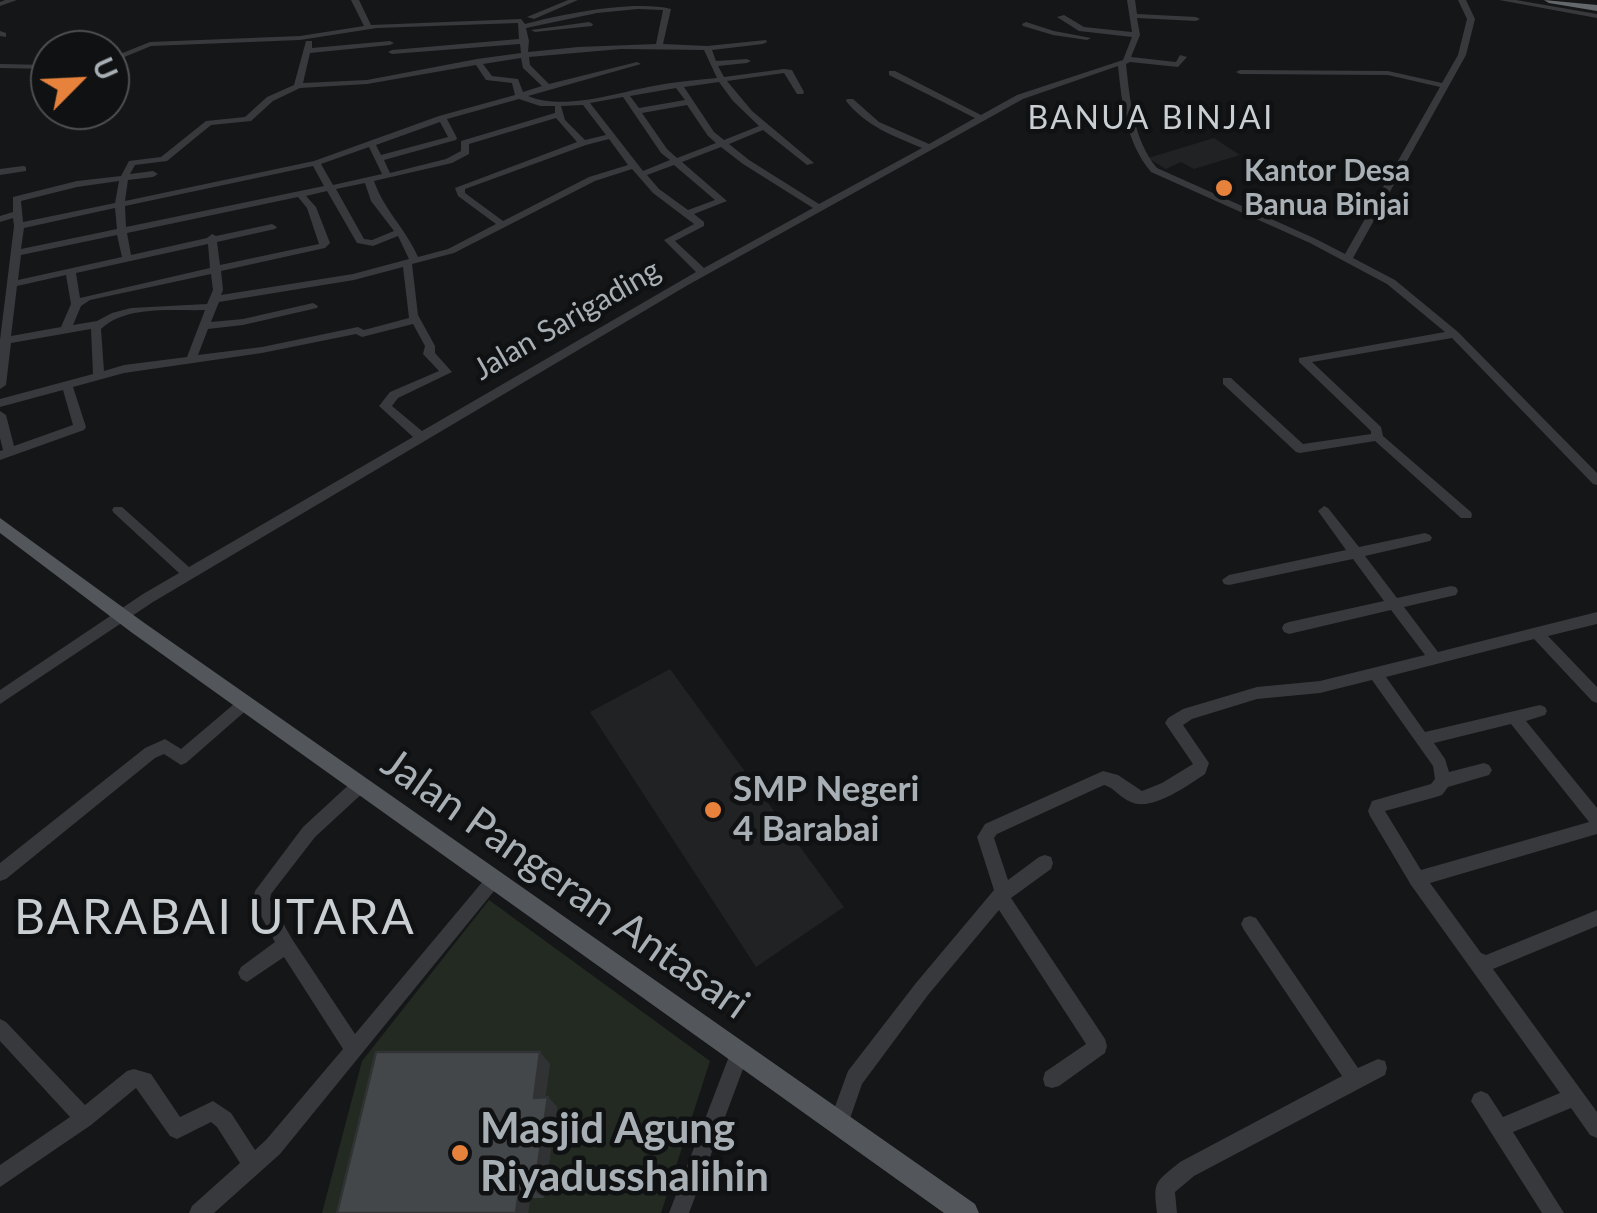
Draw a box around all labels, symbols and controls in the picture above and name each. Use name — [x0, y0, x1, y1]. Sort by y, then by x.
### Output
north arrow — [30, 30, 130, 130]
text: U — [86, 52, 125, 85]
district label: BANUA BINJAI — [1027, 100, 1275, 138]
place label: Kantor Desa Banua Binjai — [1244, 153, 1410, 224]
marker: Kantor Desa Banua Binjai — [1213, 177, 1235, 199]
street label: Jalan Sarigading — [467, 252, 667, 388]
street label: Jalan Pangeran Antasari — [371, 738, 759, 1030]
place label: SMP Negeri 4 Barabai — [733, 769, 919, 851]
marker: SMP Negeri 4 Barabai — [702, 799, 724, 821]
district label: BARABAI UTARA — [14, 890, 416, 948]
place label: Masjid Agung Riyadusshalihin — [480, 1104, 769, 1202]
marker: Masjid Agung Riyadusshalihin — [449, 1142, 471, 1164]

